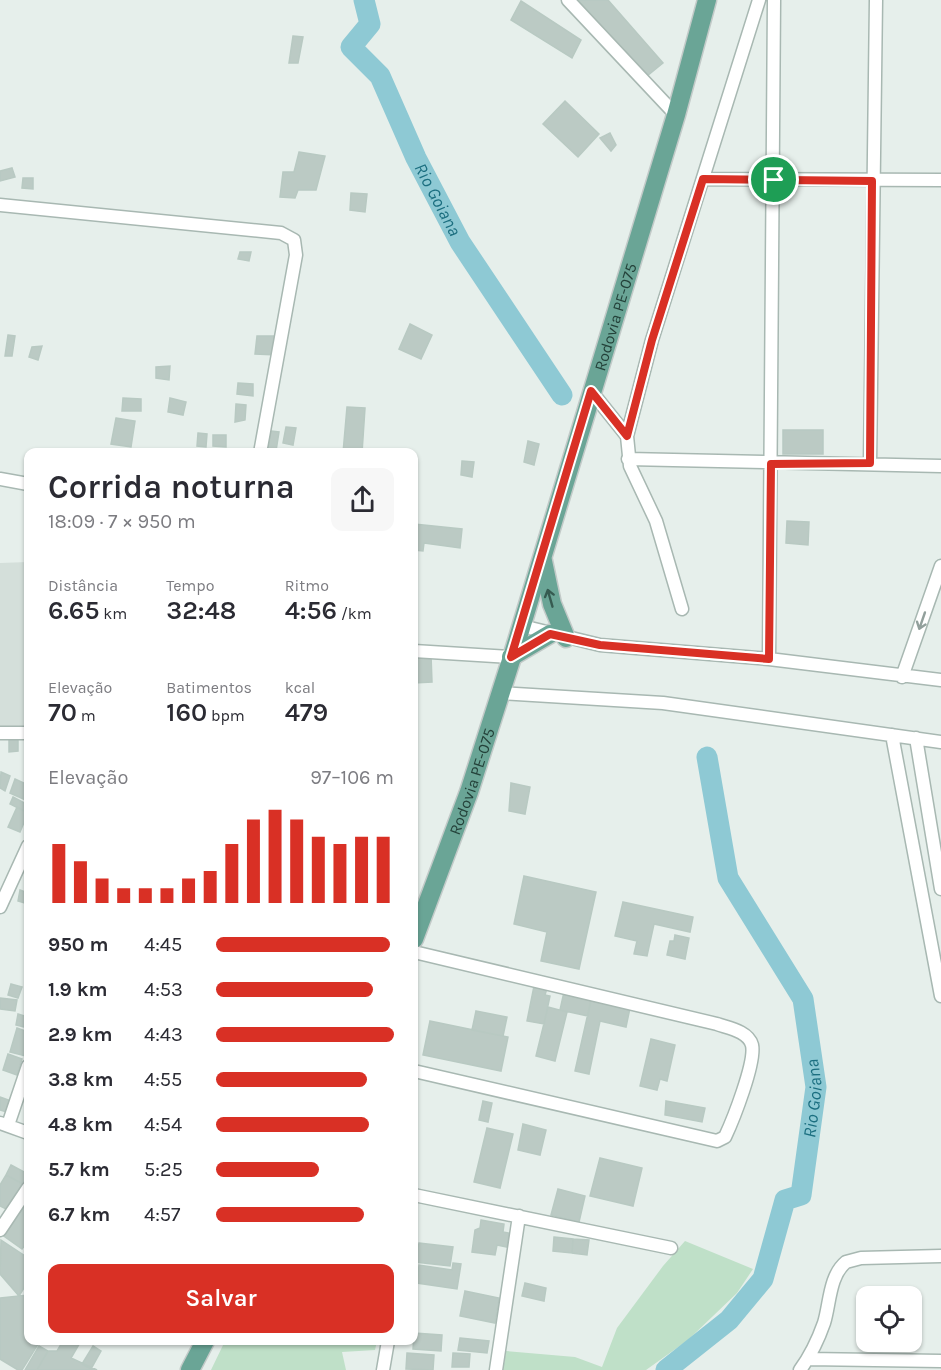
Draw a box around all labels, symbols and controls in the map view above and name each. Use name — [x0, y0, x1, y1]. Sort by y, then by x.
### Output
pin — [748, 154, 799, 205]
water label: Rio Goiana — [410, 159, 466, 240]
icon: arrive — [757, 163, 790, 196]
street label: Rodovia PE-075 — [590, 261, 640, 373]
text: Corrida noturna — [48, 468, 295, 506]
button: share — [331, 468, 394, 531]
text: 18:09 · 7 × 950 m — [48, 510, 196, 533]
text: Distância — [48, 576, 118, 595]
text: Tempo — [166, 576, 214, 595]
text: Ritmo — [285, 576, 329, 595]
one-way arrow — [544, 589, 556, 608]
text: 6.65 — [48, 595, 99, 626]
text: 32:48 — [166, 595, 236, 626]
text: 4:56 — [285, 595, 337, 626]
text: km — [99, 604, 127, 623]
text: /km — [337, 604, 372, 623]
one-way arrow — [915, 611, 926, 630]
text: Elevação — [48, 678, 112, 697]
text: Batimentos — [166, 678, 252, 697]
text: kcal — [285, 678, 315, 697]
text: 70 — [48, 697, 77, 728]
text: 160 — [166, 697, 207, 728]
text: 479 — [285, 697, 328, 728]
text: m — [77, 706, 96, 725]
text: bpm — [207, 706, 245, 725]
street label: Rodovia PE-075 — [444, 725, 498, 837]
text: Elevação — [48, 766, 128, 789]
text: 97–106 m — [310, 766, 394, 789]
text: 950 m — [48, 933, 109, 956]
text: 4:45 — [144, 933, 182, 956]
text: 1.9 km — [48, 978, 108, 1001]
text: 4:53 — [144, 978, 183, 1001]
text: 2.9 km — [48, 1023, 112, 1046]
text: 4:43 — [144, 1023, 183, 1046]
water label: Rio Goiana — [798, 1057, 827, 1139]
text: 3.8 km — [48, 1068, 114, 1091]
text: 4:55 — [144, 1068, 182, 1091]
text: 4.8 km — [48, 1113, 113, 1136]
text: 4:54 — [144, 1113, 182, 1136]
text: 5.7 km — [48, 1158, 110, 1181]
text: 5:25 — [144, 1158, 183, 1181]
text: 6.7 km — [48, 1203, 110, 1226]
text: 4:57 — [144, 1203, 180, 1226]
button: Salvar — [48, 1264, 394, 1333]
map controls — [856, 1286, 922, 1352]
button: locate — [856, 1286, 922, 1352]

